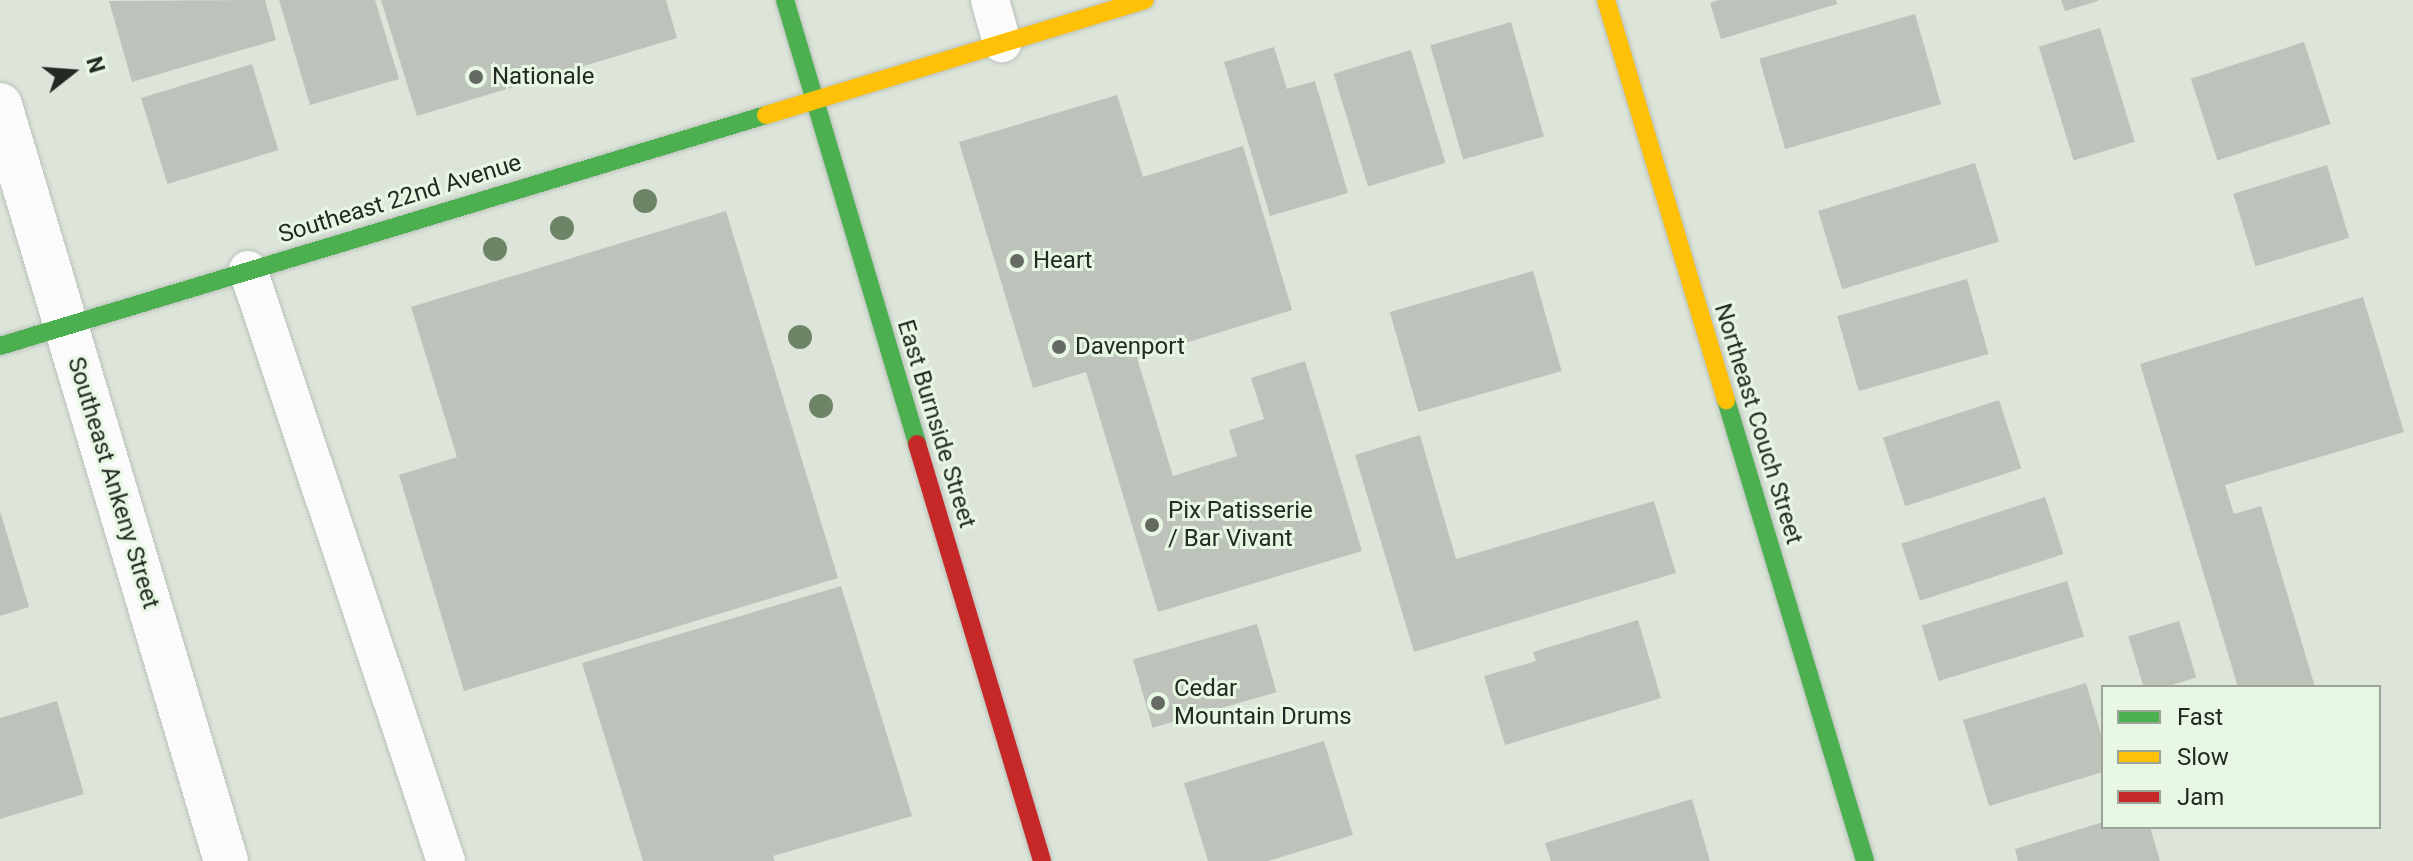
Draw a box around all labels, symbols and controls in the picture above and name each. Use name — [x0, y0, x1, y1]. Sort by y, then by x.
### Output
north arrow — [32, 32, 112, 112]
text: N — [81, 54, 110, 76]
place label: Nationale — [492, 63, 594, 91]
marker: Nationale — [467, 68, 485, 86]
street label: Southeast 22nd Avenue — [275, 148, 525, 250]
place label: Heart — [1033, 247, 1092, 275]
marker: Heart — [1008, 252, 1026, 270]
street label: Northeast Couch Street — [1708, 300, 1808, 548]
street label: East Burnside Street — [891, 316, 981, 532]
place label: Davenport — [1075, 333, 1185, 361]
marker: Davenport — [1050, 338, 1068, 356]
street label: Southeast Ankeny Street — [61, 354, 165, 612]
place label: Pix Patisserie / Bar Vivant — [1168, 497, 1313, 553]
marker: Pix Patisserie / Bar Vivant — [1143, 516, 1161, 534]
place label: Cedar Mountain Drums — [1174, 675, 1352, 731]
legend — [2101, 685, 2381, 829]
marker: Cedar Mountain Drums — [1149, 694, 1167, 712]
text: Fast — [2177, 703, 2223, 731]
text: Slow — [2177, 743, 2229, 771]
text: Jam — [2177, 783, 2224, 811]

